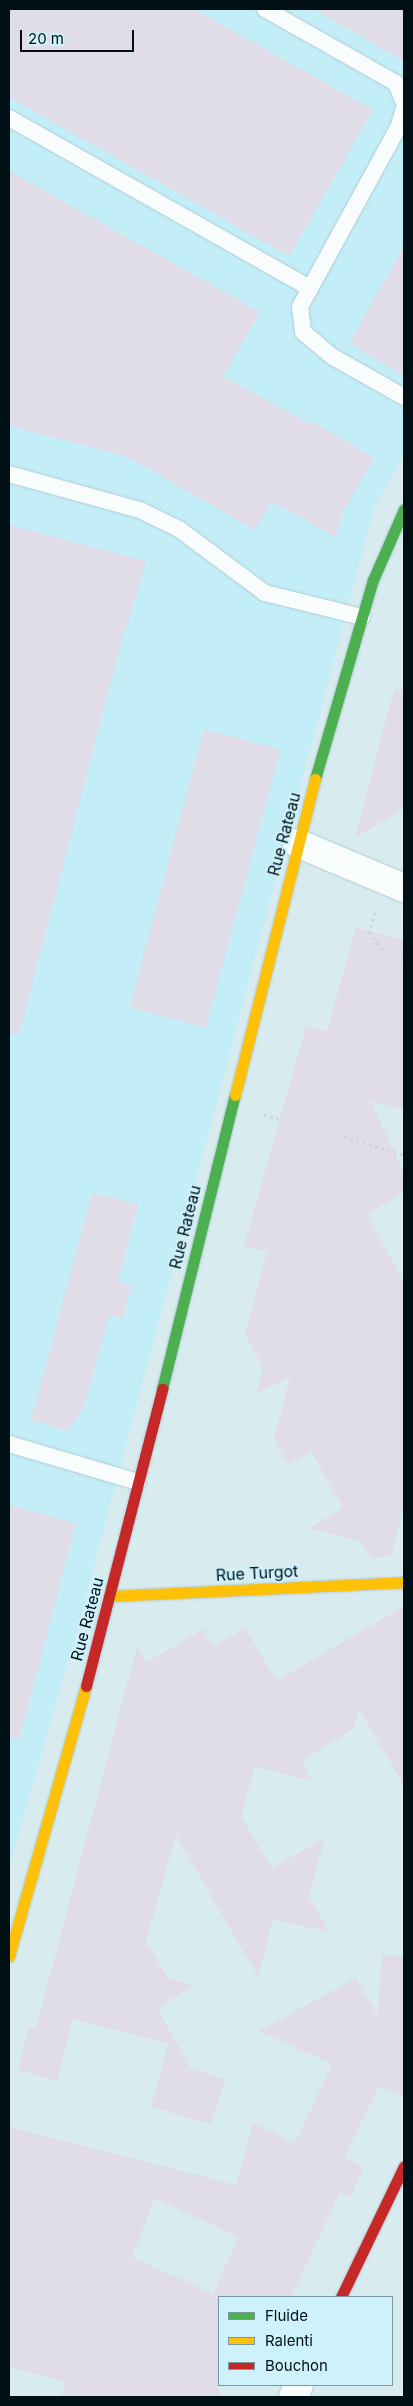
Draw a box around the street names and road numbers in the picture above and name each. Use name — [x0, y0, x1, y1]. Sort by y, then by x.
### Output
street label: Rue Rateau — [264, 790, 304, 878]
street label: Rue Rateau — [165, 1183, 205, 1271]
street label: Rue Turgot — [215, 1561, 299, 1585]
street label: Rue Rateau — [67, 1575, 107, 1663]

